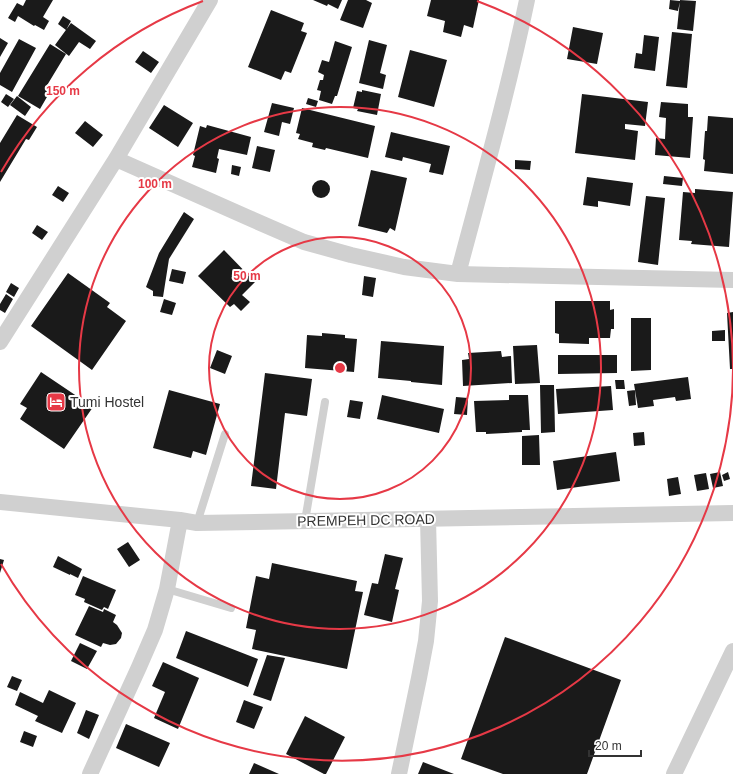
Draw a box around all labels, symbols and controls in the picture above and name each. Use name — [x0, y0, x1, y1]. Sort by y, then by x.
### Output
text: 150 m — [46, 84, 80, 98]
text: 100 m — [138, 177, 172, 191]
text: 50 m — [233, 269, 261, 283]
centre of rings — [333, 361, 347, 375]
hotel icon: Tumi Hostel — [45, 391, 67, 413]
place label: Tumi Hostel — [70, 394, 144, 410]
street label: PREMPEH DC ROAD — [297, 511, 435, 529]
scale bar — [589, 732, 641, 758]
text: 20 m — [595, 739, 622, 753]

